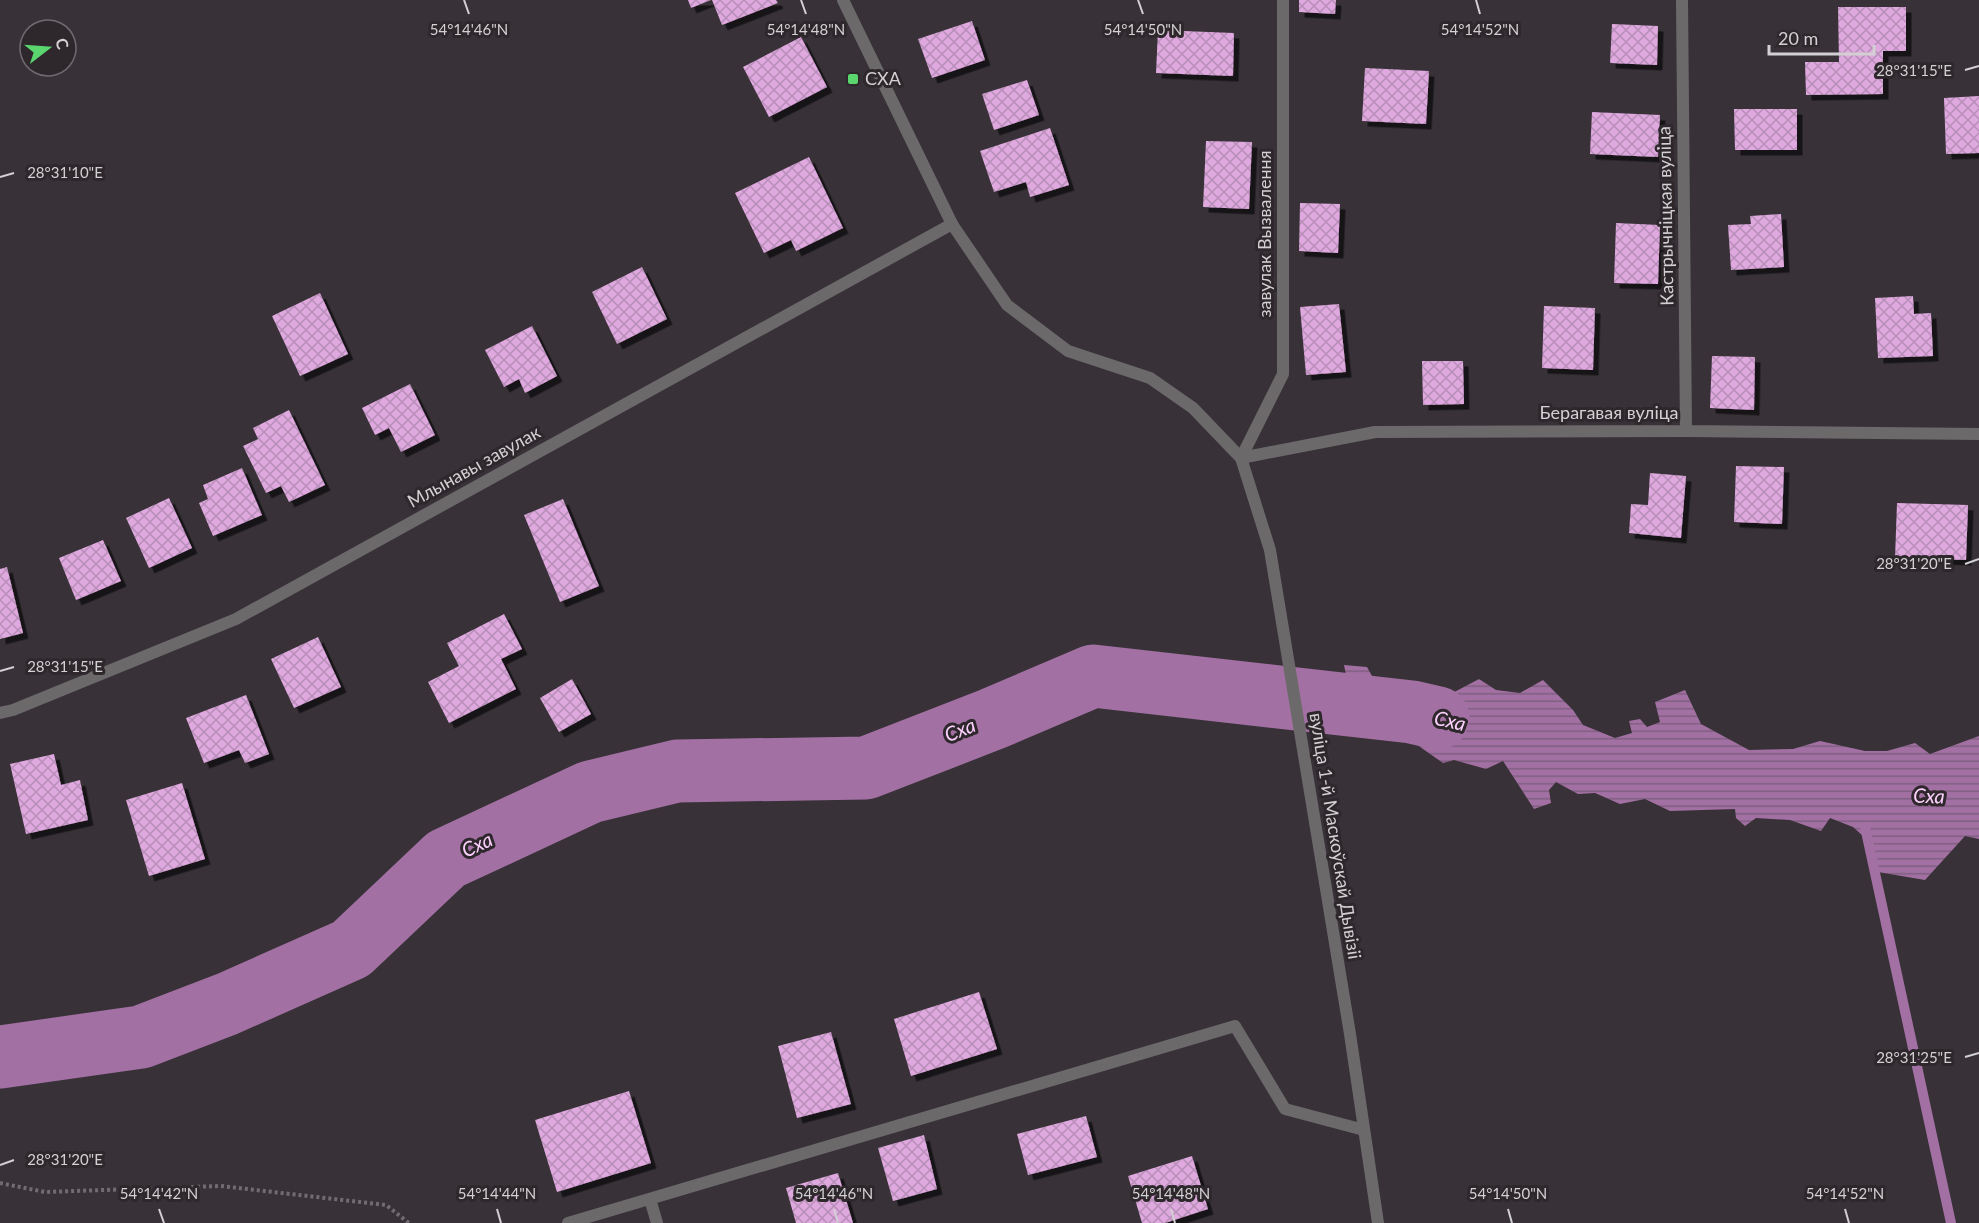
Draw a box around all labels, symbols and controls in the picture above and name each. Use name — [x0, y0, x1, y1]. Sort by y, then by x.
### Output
north arrow — [18, 18, 78, 78]
scale bar — [1769, 18, 1874, 56]
text: 54°14'46"N — [430, 20, 508, 38]
text: 54°14'48"N — [767, 20, 845, 38]
text: 54°14'50"N — [1104, 20, 1182, 38]
text: 54°14'52"N — [1441, 20, 1519, 38]
text: 20 m — [1778, 27, 1818, 49]
text: С — [52, 36, 74, 52]
text: 28°31'15"E — [1876, 61, 1952, 79]
place label: СХА — [865, 67, 902, 89]
marker: СХА — [846, 72, 860, 86]
street label: Кастрычніцкая вуліца — [1652, 126, 1678, 306]
street label: завулак Вызвалення — [1253, 150, 1275, 318]
text: 28°31'10"E — [27, 163, 103, 181]
street label: Берагавая вуліца — [1539, 401, 1679, 423]
street label: Млынавы завулак — [403, 420, 544, 512]
text: 28°31'20"E — [1876, 554, 1952, 572]
text: 28°31'15"E — [27, 657, 103, 675]
water label: Сха — [1432, 705, 1468, 735]
street label: вуліца 1-й Маскоўскай Дывізіі — [1306, 711, 1366, 961]
water label: Сха — [940, 712, 979, 746]
water label: Сха — [1913, 782, 1945, 808]
water label: Сха — [457, 827, 496, 862]
text: 28°31'25"E — [1876, 1048, 1952, 1066]
text: 28°31'20"E — [27, 1150, 103, 1168]
text: 54°14'42"N — [120, 1184, 198, 1202]
text: 54°14'44"N — [458, 1184, 536, 1202]
text: 54°14'46"N — [795, 1184, 873, 1202]
text: 54°14'48"N — [1132, 1184, 1210, 1202]
text: 54°14'50"N — [1469, 1184, 1547, 1202]
text: 54°14'52"N — [1806, 1184, 1884, 1202]

